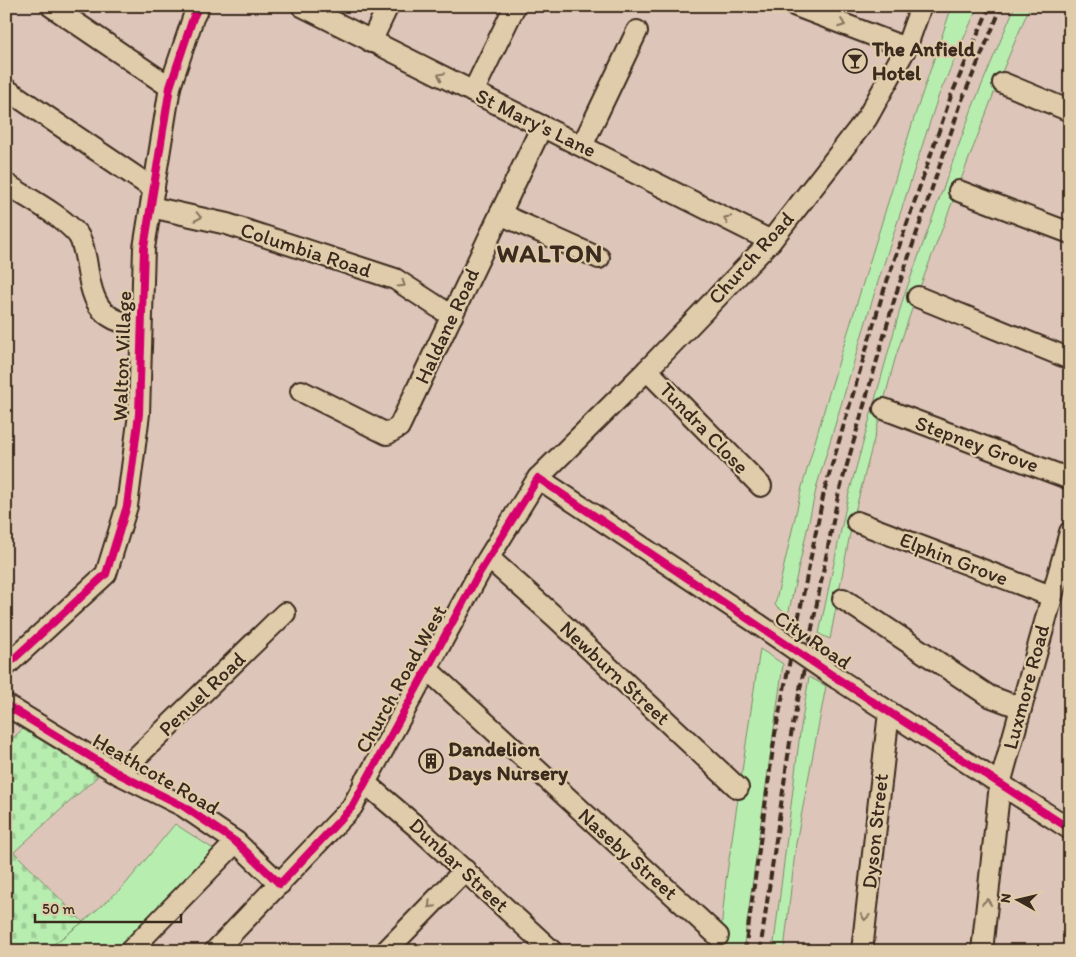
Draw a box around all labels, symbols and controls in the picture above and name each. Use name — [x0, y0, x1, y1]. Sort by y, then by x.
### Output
one-way arrow — [837, 18, 846, 28]
place label: The Anfield Hotel — [871, 36, 976, 85]
bar icon: The Anfield Hotel — [842, 48, 868, 74]
one-way arrow — [437, 72, 446, 82]
street label: St Mary's Lane — [472, 83, 601, 162]
street label: Church Road — [703, 206, 799, 309]
one-way arrow — [194, 211, 203, 222]
one-way arrow — [723, 215, 732, 225]
street label: Columbia Road — [237, 217, 375, 283]
district label: WALTON — [497, 237, 603, 269]
street label: Haldane Road — [409, 264, 484, 388]
one-way arrow — [397, 278, 406, 287]
street label: Walton Village — [107, 290, 136, 422]
street label: Tundra Close — [654, 377, 754, 479]
street label: Stepney Grove — [912, 410, 1042, 477]
street label: Elphin Grove — [897, 526, 1012, 591]
street label: Church Road West — [349, 600, 452, 757]
street label: City Road — [770, 605, 857, 675]
street label: Newburn Street — [555, 615, 676, 730]
street label: Luxmore Road — [997, 621, 1054, 752]
street label: Penuel Road — [153, 646, 251, 741]
street label: Heathcote Road — [88, 727, 224, 820]
place label: Dandelion Days Nursery — [448, 736, 569, 786]
building icon: Dandelion Days Nursery — [418, 748, 444, 774]
street label: Dyson Street — [856, 772, 893, 890]
street label: Naseby Street — [573, 802, 683, 905]
street label: Dunbar Street — [404, 812, 515, 917]
north arrow — [994, 874, 1044, 924]
scale bar — [35, 892, 181, 924]
text: N — [997, 892, 1015, 904]
one-way arrow — [981, 898, 992, 906]
one-way arrow — [428, 899, 437, 908]
text: 50 m — [42, 900, 75, 918]
one-way arrow — [860, 913, 871, 921]

